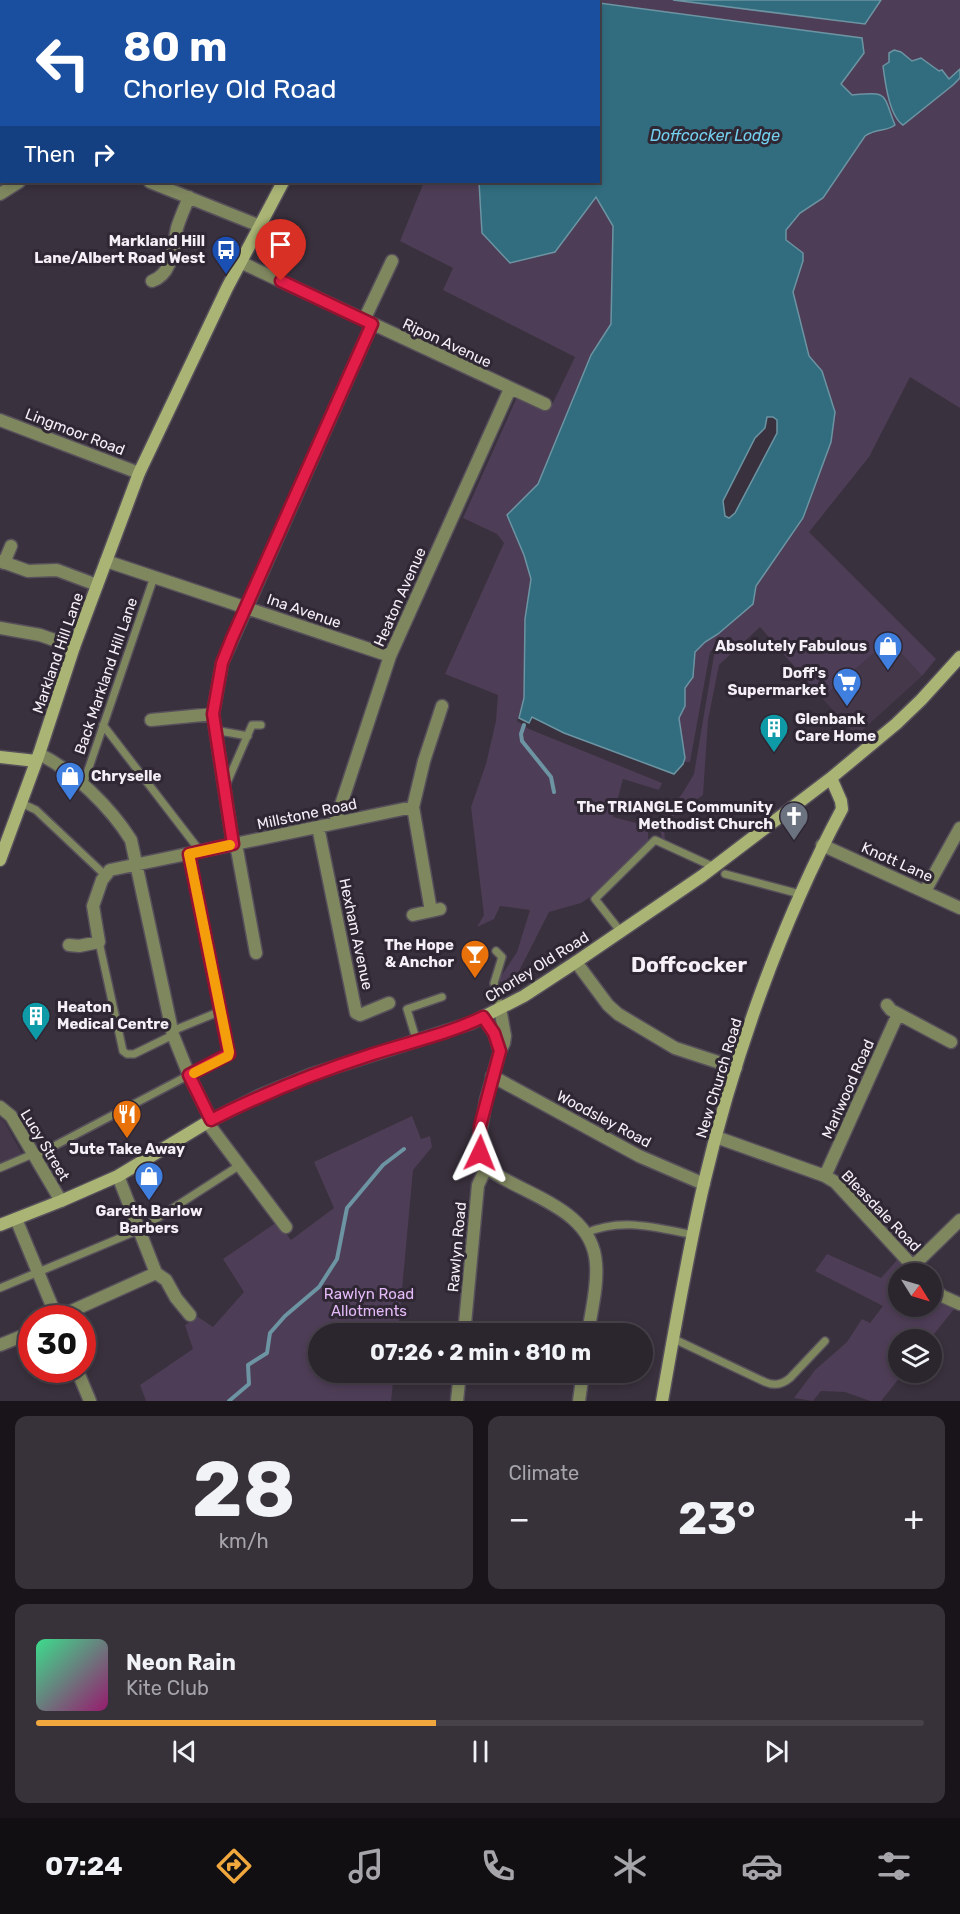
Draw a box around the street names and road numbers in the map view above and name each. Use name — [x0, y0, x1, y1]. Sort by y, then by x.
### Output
street label: Ripon Avenue — [400, 315, 494, 371]
street label: Lingmoor Road — [23, 405, 127, 459]
street label: Heaton Avenue — [370, 545, 430, 649]
street label: Markland Hill Lane — [29, 590, 87, 716]
street label: Ina Avenue — [265, 590, 343, 632]
street label: Back Markland Hill Lane — [71, 595, 141, 757]
street label: Millstone Road — [255, 795, 359, 833]
street label: Knott Lane — [859, 838, 935, 886]
street label: Hexham Avenue — [335, 877, 377, 991]
street label: Chorley Old Road — [482, 928, 592, 1006]
street label: New Church Road — [692, 1016, 746, 1140]
street label: Marlwood Road — [818, 1037, 878, 1141]
street label: Woodsley Road — [554, 1087, 654, 1151]
street label: Lucy Street — [17, 1106, 73, 1184]
street label: Bleasdale Road — [838, 1166, 924, 1256]
street label: Rawlyn Road — [444, 1201, 470, 1293]

